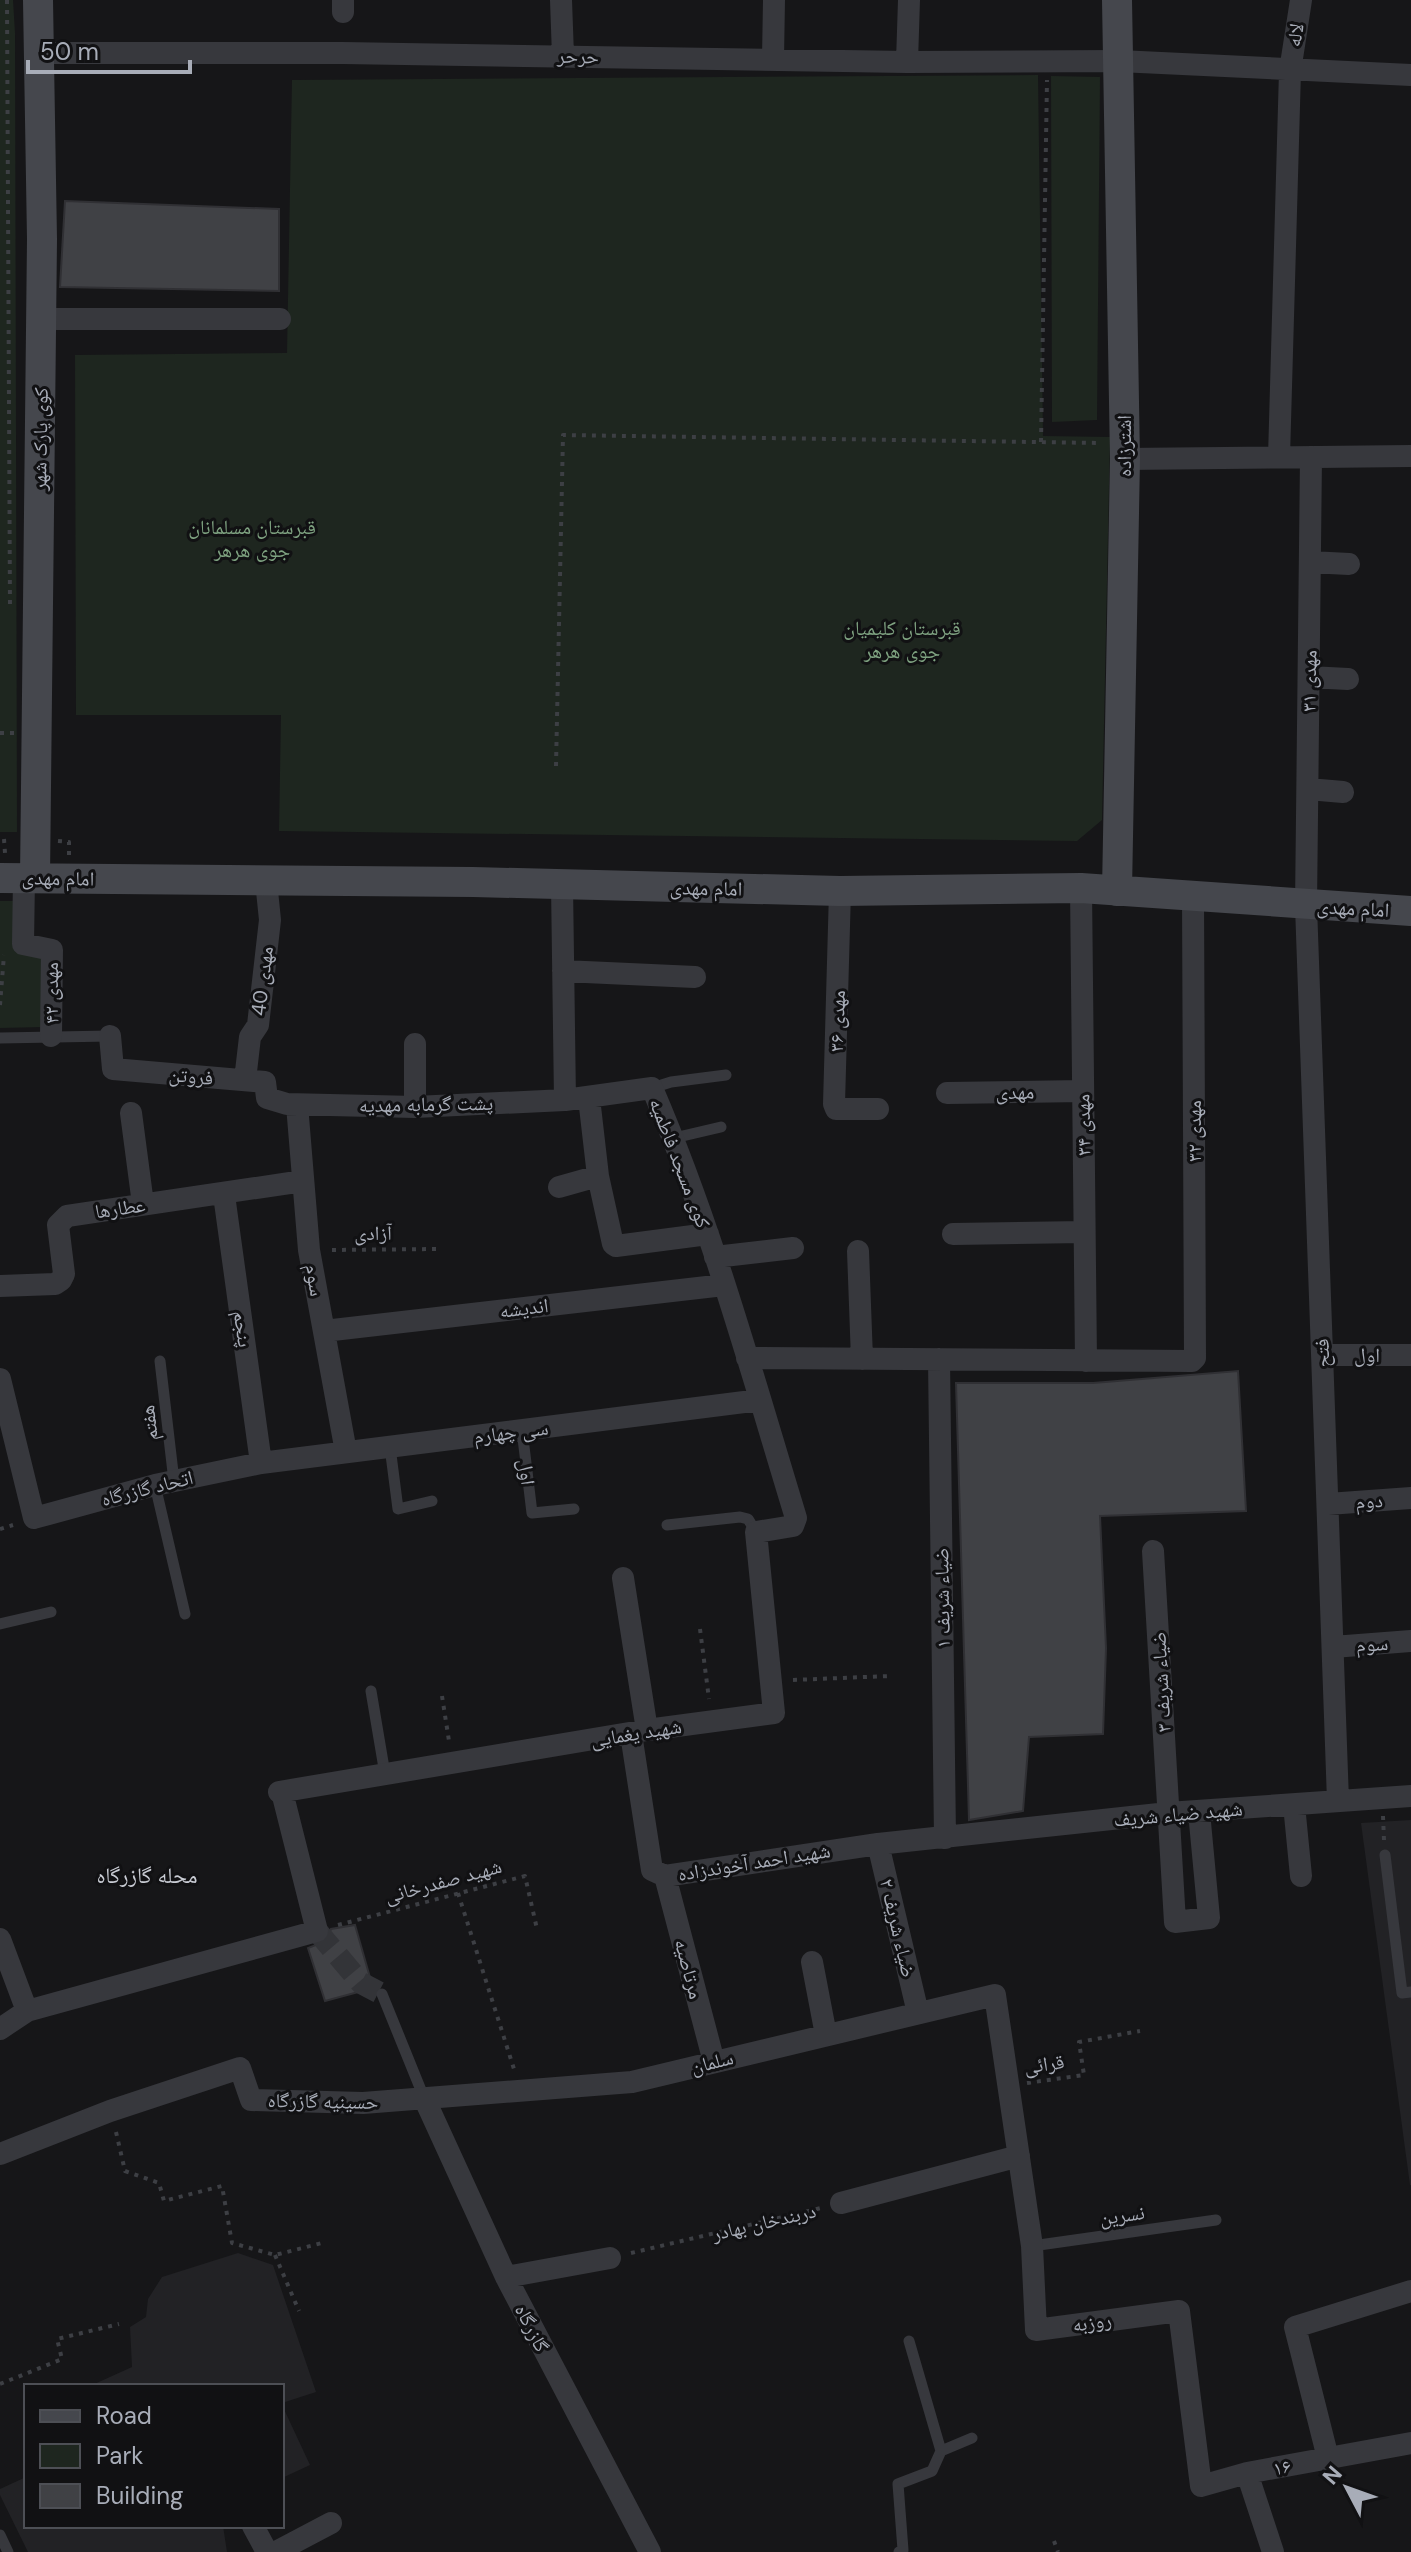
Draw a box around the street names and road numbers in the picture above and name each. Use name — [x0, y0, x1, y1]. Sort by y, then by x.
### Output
street label: لاله — [1280, 21, 1310, 49]
street label: حرحر — [556, 43, 599, 69]
street label: کوی پارک شهر — [26, 387, 54, 492]
street label: اشترزاده — [1111, 415, 1137, 477]
street label: مهدی ۳۱ — [1295, 650, 1323, 712]
street label: امام مهدی — [21, 864, 95, 893]
street label: امام مهدی — [669, 874, 743, 903]
street label: امام مهدی — [1316, 893, 1390, 924]
street label: مهدی 40 — [245, 945, 279, 1017]
street label: مهدی ۴۲ — [38, 962, 64, 1024]
street label: مهدی ۳۶ — [823, 990, 851, 1052]
street label: فروتن — [168, 1061, 214, 1091]
street label: مهدی — [995, 1079, 1035, 1105]
street label: پشت گرمابه مهدیه — [359, 1090, 493, 1118]
street label: کوی مسجد فاطمیه — [643, 1094, 717, 1232]
street label: مهدی ۳۴ — [1069, 1094, 1097, 1156]
street label: مهدی ۳۲ — [1181, 1100, 1207, 1162]
street label: عطارها — [93, 1192, 147, 1224]
street label: آزادی — [354, 1220, 393, 1246]
street label: سوم — [298, 1262, 331, 1298]
street label: اندیشه — [498, 1292, 550, 1324]
street label: پنجم — [227, 1309, 258, 1349]
street label: فتح — [1309, 1338, 1335, 1368]
street label: اول — [1354, 1342, 1380, 1368]
street label: هفتم — [134, 1404, 165, 1442]
street label: سی چهارم — [472, 1415, 550, 1450]
street label: اول — [513, 1457, 541, 1487]
street label: اتحاد گازرگاه — [98, 1464, 196, 1512]
street label: دوم — [1354, 1487, 1384, 1516]
street label: ضیاء شریف ۱ — [928, 1547, 956, 1649]
street label: سوم — [1355, 1630, 1389, 1659]
street label: ضیاء شریف ۳ — [1145, 1631, 1177, 1733]
street label: شهید یغمایی — [589, 1713, 683, 1753]
street label: شهید ضیاء شریف — [1112, 1795, 1244, 1833]
street label: شهید احمد آخوندزاده — [676, 1837, 832, 1887]
street label: شهید صفدرخانی — [381, 1853, 505, 1909]
street label: ضیاء شریف ۲ — [874, 1876, 922, 1980]
street label: مرتاصیه — [669, 1936, 709, 2002]
street label: سلمان — [688, 2044, 736, 2080]
street label: قرائی — [1022, 2048, 1066, 2080]
street label: حسینیه گازرگاه — [267, 2087, 379, 2115]
street label: دربندخان بهادر — [709, 2197, 818, 2247]
street label: نسرین — [1098, 2199, 1146, 2231]
street label: گازرگاه — [509, 2300, 555, 2356]
street label: روزبه — [1071, 2306, 1113, 2338]
street label: ۱۶ — [1271, 2453, 1293, 2481]

